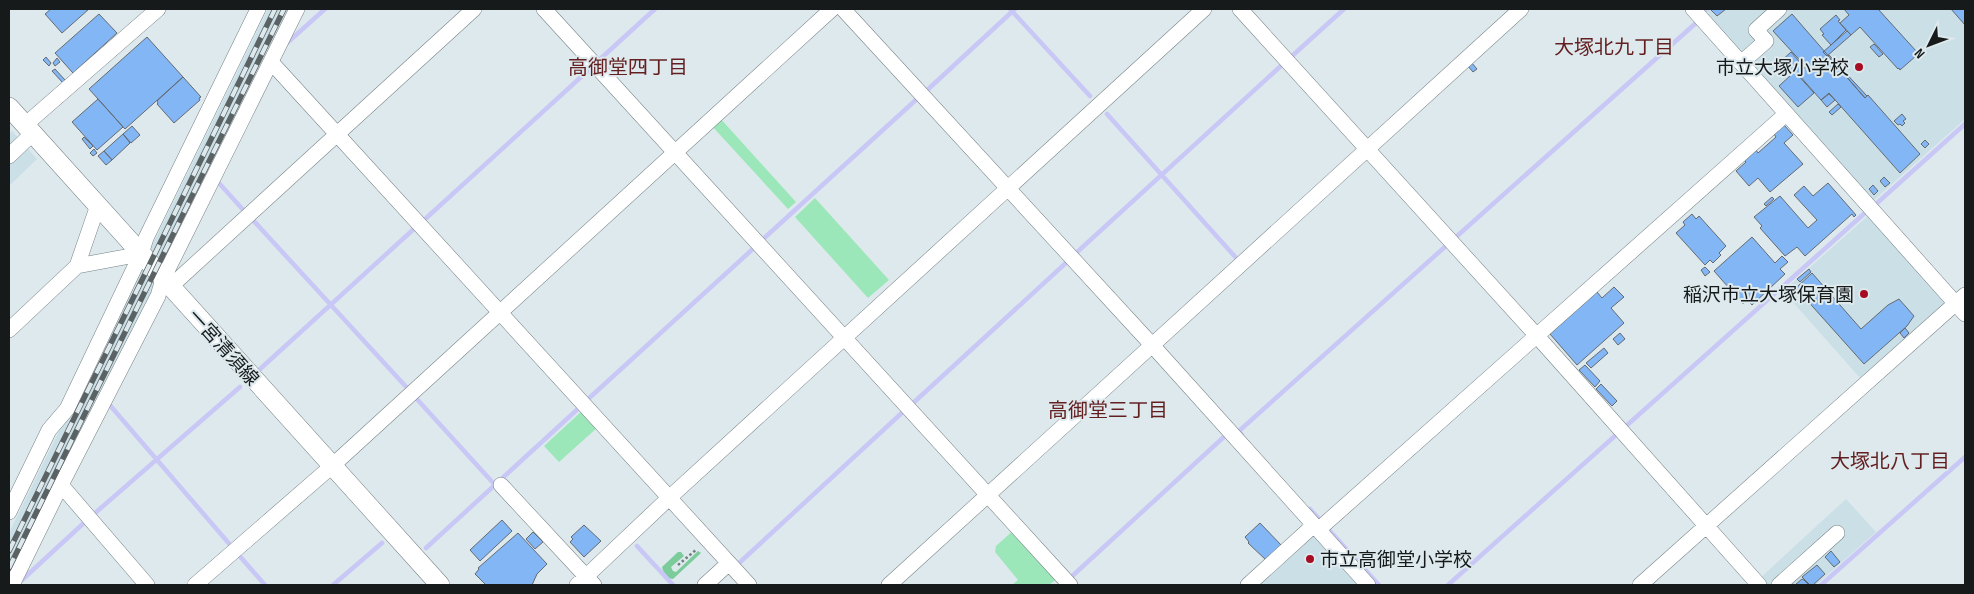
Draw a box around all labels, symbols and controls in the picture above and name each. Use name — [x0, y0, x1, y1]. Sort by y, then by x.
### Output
north arrow — [1904, 20, 1954, 70]
district label: 大塚北九丁目 — [1554, 36, 1674, 60]
text: N — [1911, 45, 1929, 62]
district label: 高御堂四丁目 — [568, 56, 688, 80]
place label: 市立大塚小学校 — [1716, 57, 1849, 80]
marker: 市立大塚小学校 — [1853, 61, 1865, 73]
place label: 稲沢市立大塚保育園 — [1683, 284, 1854, 307]
marker: 稲沢市立大塚保育園 — [1858, 288, 1870, 300]
street label: 一宮清須線 — [183, 305, 263, 391]
district label: 高御堂三丁目 — [1048, 399, 1168, 423]
district label: 大塚北八丁目 — [1830, 450, 1950, 474]
place label: 市立高御堂小学校 — [1320, 549, 1472, 572]
marker: 市立高御堂小学校 — [1304, 553, 1316, 565]

